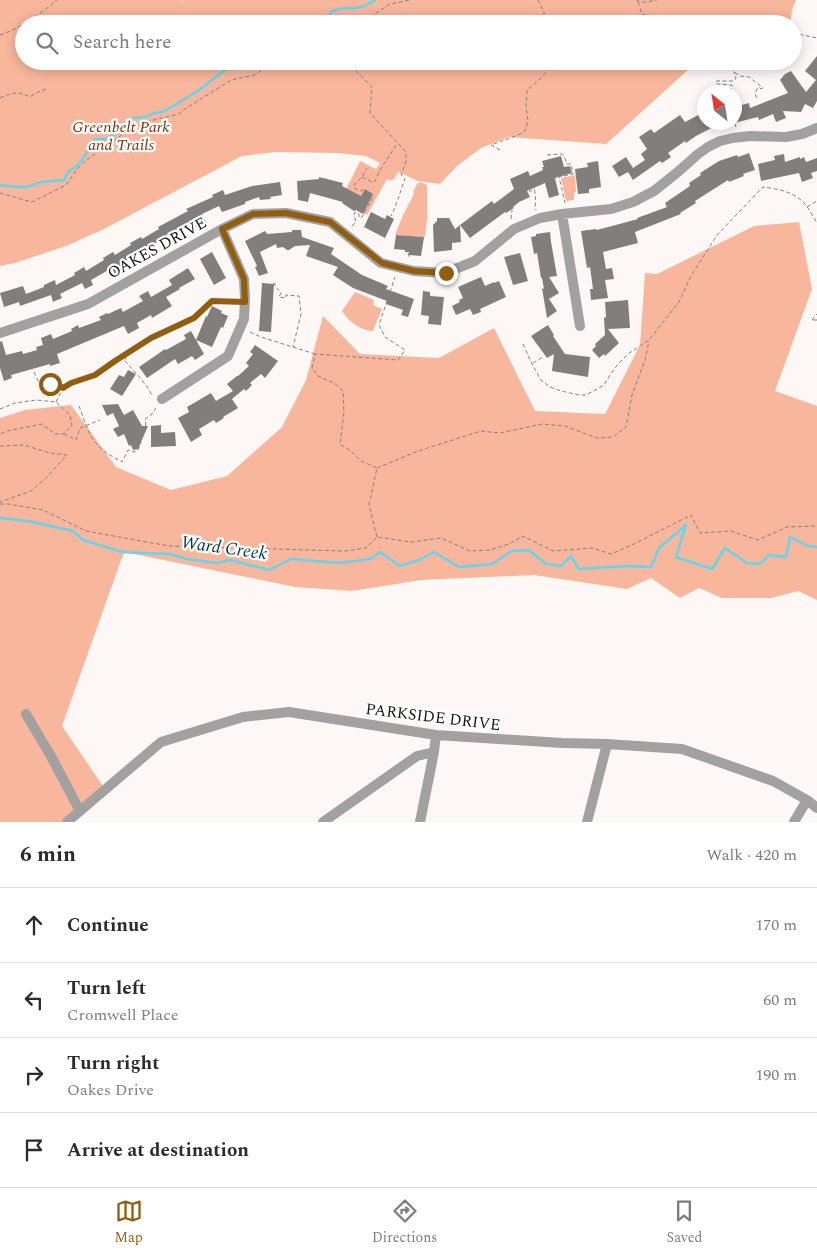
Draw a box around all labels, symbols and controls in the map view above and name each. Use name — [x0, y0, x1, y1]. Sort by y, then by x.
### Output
search box — [15, 15, 802, 70]
text: Search here — [73, 28, 172, 57]
icon: search — [33, 29, 61, 57]
north arrow — [697, 85, 742, 130]
park label: Greenbelt Park and Trails — [72, 115, 170, 157]
street label: OAKES DRIVE — [103, 211, 211, 285]
route end — [435, 262, 458, 285]
route start — [39, 373, 62, 396]
water label: Ward Creek — [179, 529, 270, 567]
street label: PARKSIDE DRIVE — [364, 697, 502, 737]
text: 6 min — [20, 839, 76, 871]
text: Walk · 420 m — [706, 843, 797, 867]
icon: ahead — [20, 911, 48, 939]
text: Continue — [67, 911, 149, 940]
text: 170 m — [755, 913, 797, 937]
text: Turn left — [67, 974, 146, 1003]
icon: left — [20, 986, 48, 1014]
text: 60 m — [763, 988, 797, 1012]
text: Cromwell Place — [67, 1003, 179, 1027]
text: Turn right — [67, 1049, 160, 1078]
icon: right — [20, 1061, 48, 1089]
text: 190 m — [755, 1063, 797, 1087]
text: Oakes Drive — [67, 1078, 154, 1102]
icon: arrive — [20, 1136, 48, 1164]
text: Arrive at destination — [67, 1136, 249, 1165]
tab: Map — [115, 1197, 143, 1248]
tab: Directions — [372, 1197, 437, 1248]
tab: Saved — [667, 1197, 702, 1248]

